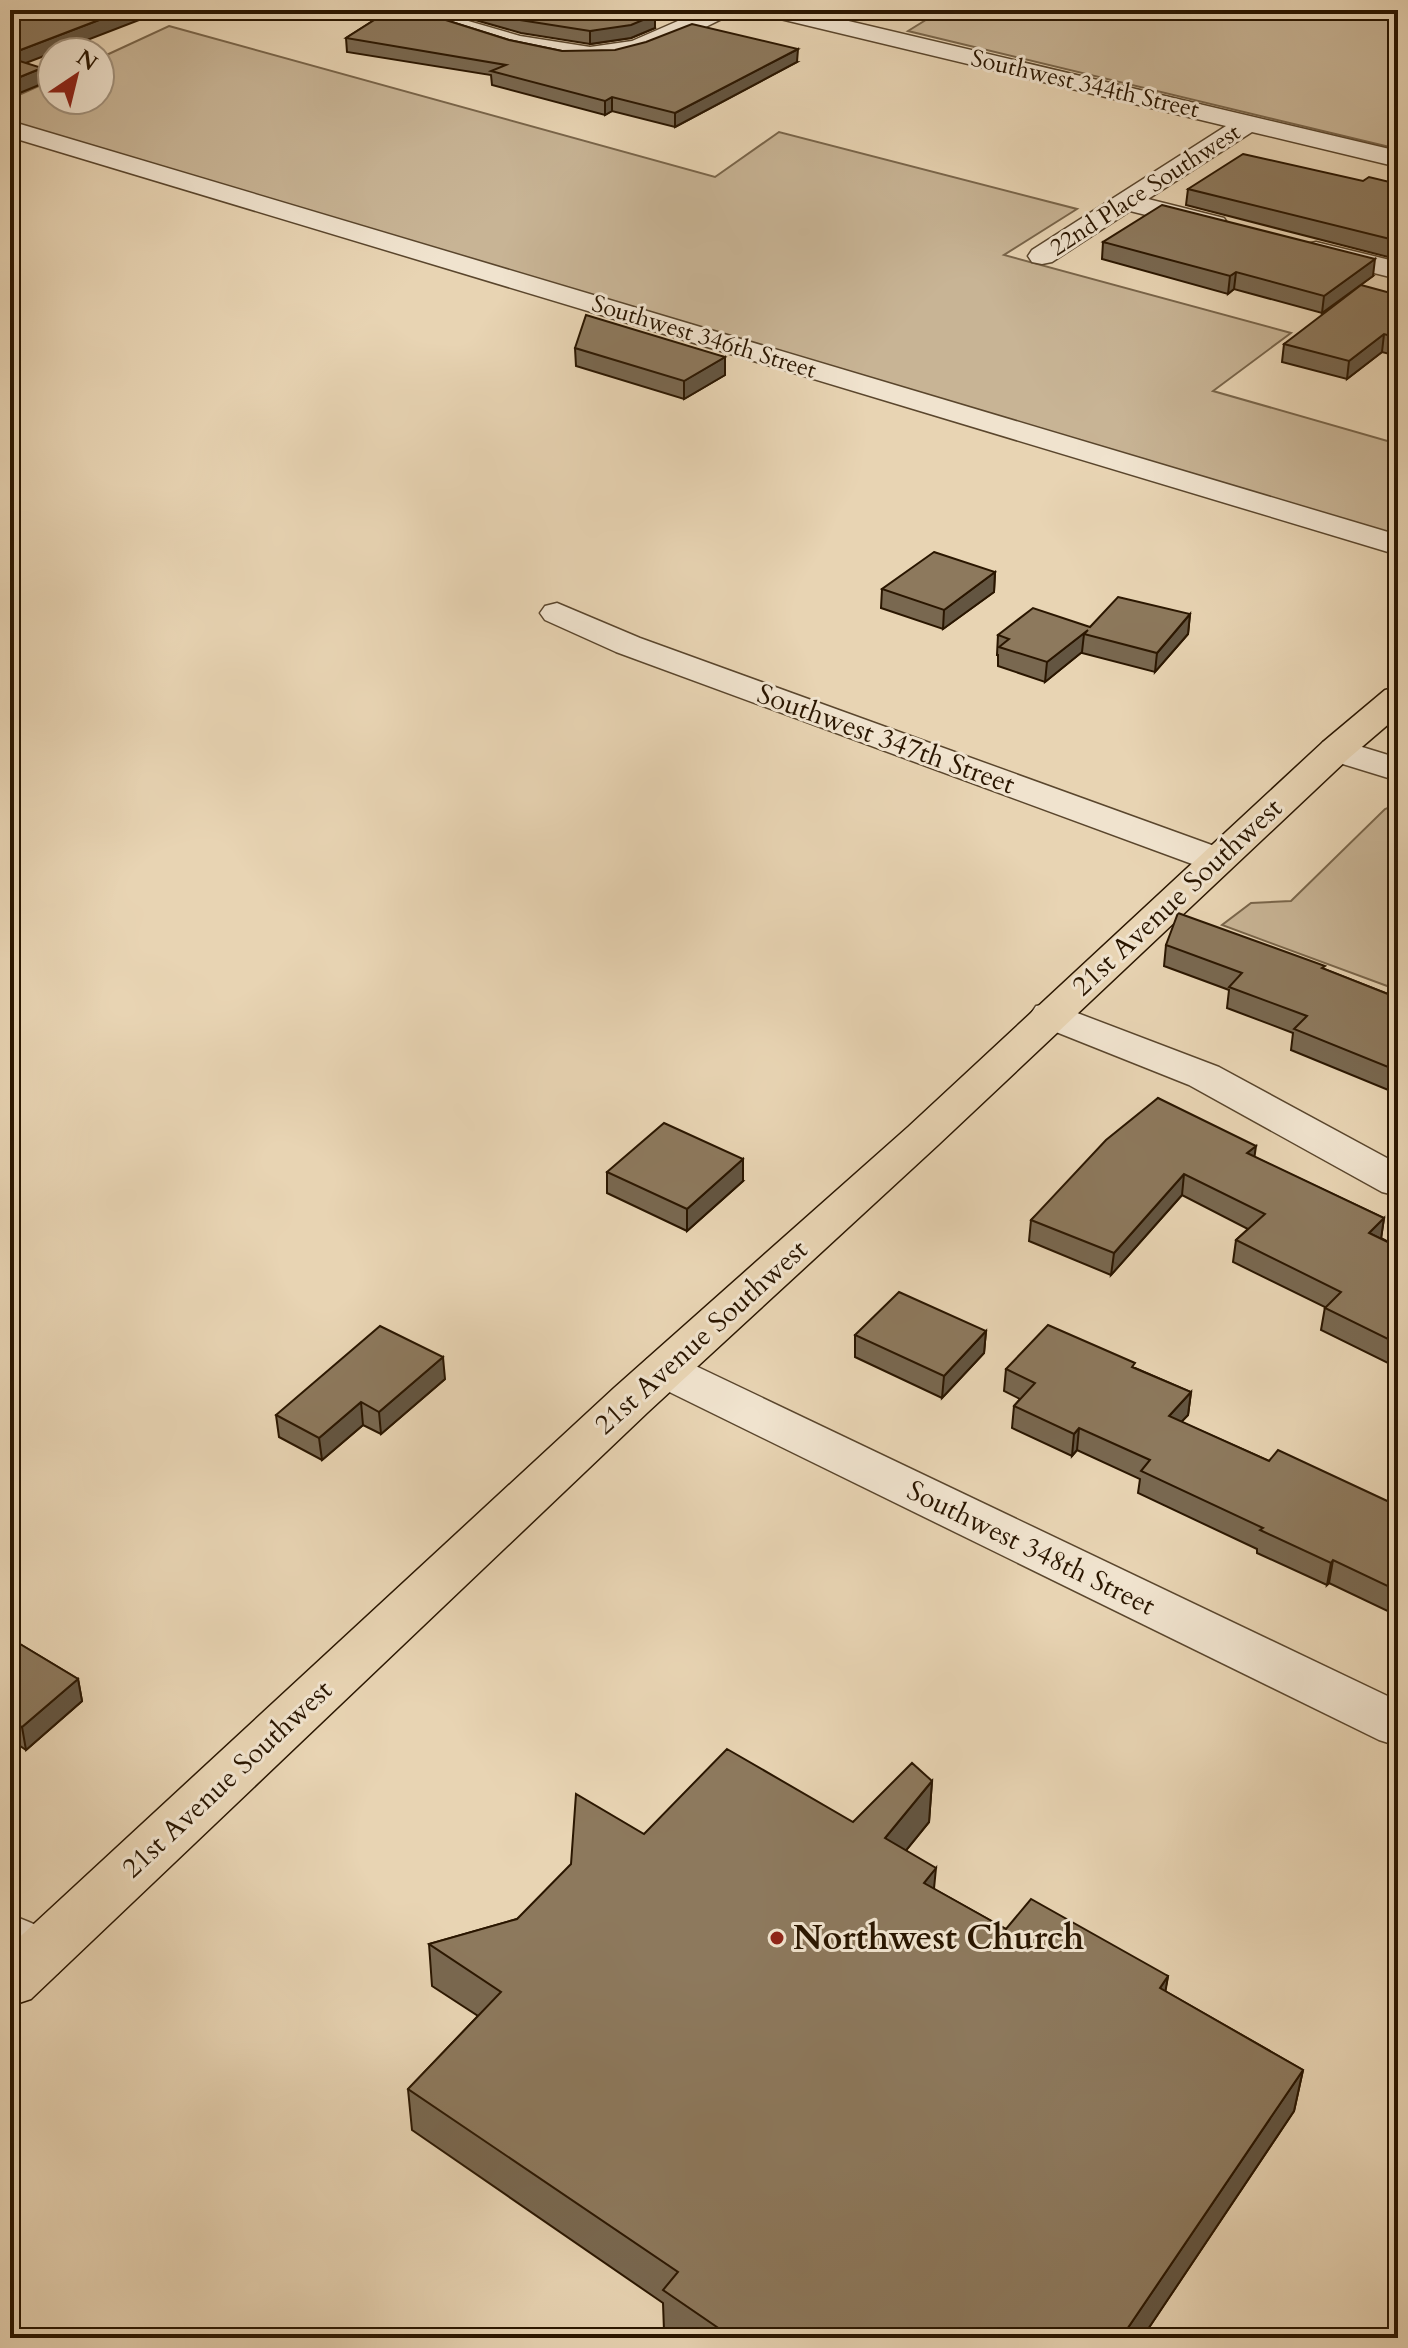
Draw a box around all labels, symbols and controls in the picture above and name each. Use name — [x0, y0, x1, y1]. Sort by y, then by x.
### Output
north arrow — [36, 36, 116, 116]
street label: Southwest 344th Street — [968, 42, 1203, 126]
text: N — [70, 43, 103, 78]
street label: 22nd Place Southwest — [1043, 116, 1247, 264]
street label: Southwest 346th Street — [588, 287, 821, 387]
street label: Southwest 347th Street — [752, 675, 1020, 803]
street label: 21st Avenue Southwest — [1064, 789, 1291, 1005]
street label: 21st Avenue Southwest — [586, 1231, 816, 1443]
street label: Southwest 348th Street — [901, 1471, 1162, 1625]
street label: 21st Avenue Southwest — [114, 1671, 341, 1887]
place label: Northwest Church — [793, 1915, 1084, 1961]
marker: Northwest Church — [768, 1929, 786, 1947]

